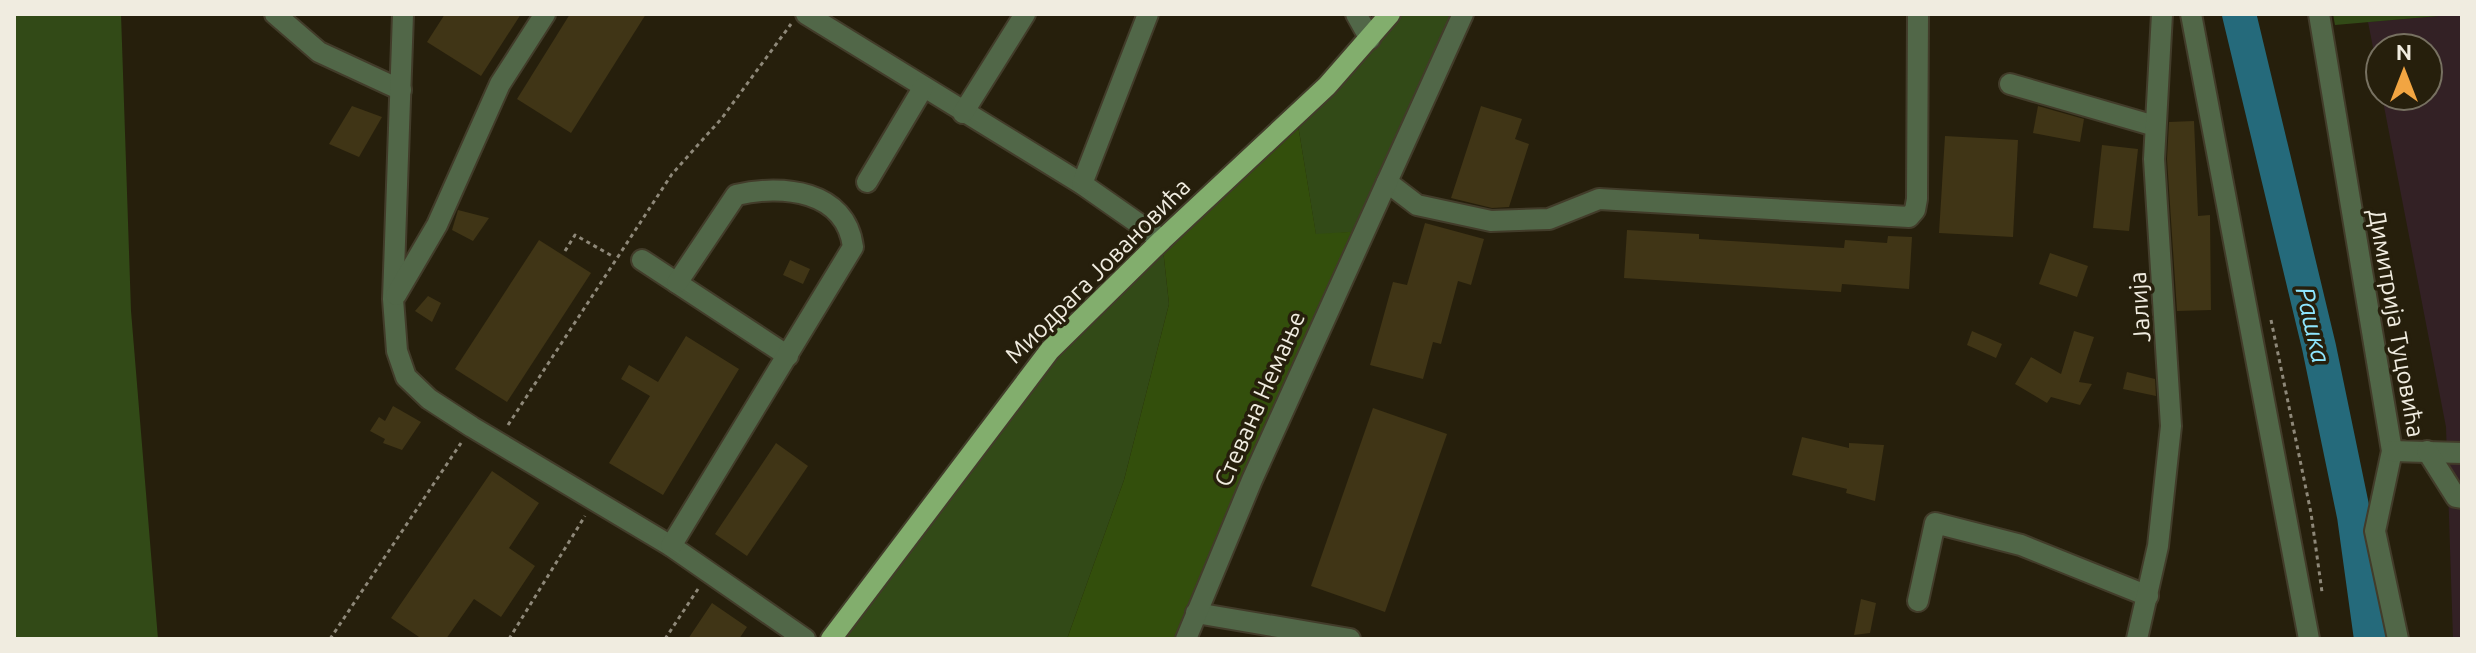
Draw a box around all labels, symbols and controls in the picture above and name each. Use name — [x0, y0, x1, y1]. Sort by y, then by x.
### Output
north arrow — [2364, 32, 2444, 112]
text: N — [2396, 39, 2412, 64]
street label: Миодрага Јовановића — [1000, 173, 1196, 369]
street label: Димитрија Туцовића — [2363, 207, 2430, 439]
street label: Јалија — [2124, 271, 2155, 343]
water label: Рашка — [2291, 284, 2336, 366]
street label: Стевана Немање — [1209, 307, 1310, 491]

